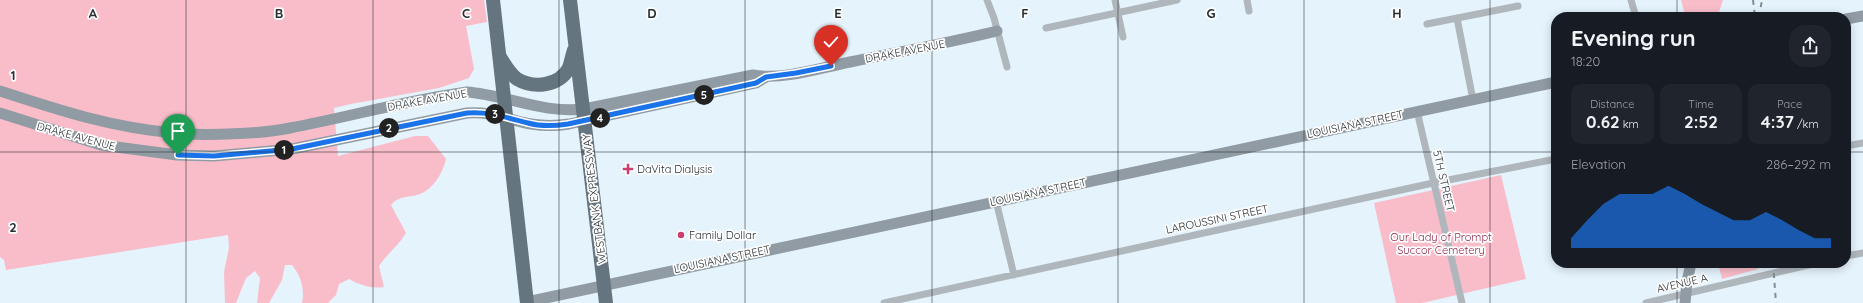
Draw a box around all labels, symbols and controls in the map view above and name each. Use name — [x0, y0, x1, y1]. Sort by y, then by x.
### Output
text: A — [89, 5, 98, 21]
text: B — [275, 5, 283, 21]
text: C — [462, 5, 470, 21]
text: D — [647, 5, 657, 21]
text: E — [834, 5, 842, 21]
text: F — [1021, 5, 1029, 21]
text: G — [1206, 5, 1216, 21]
text: H — [1392, 5, 1402, 21]
text: Evening run — [1571, 24, 1696, 52]
pin — [814, 25, 848, 66]
button: share — [1789, 25, 1831, 67]
icon: check — [820, 31, 842, 53]
street label: DRAKE AVENUE — [864, 36, 946, 66]
text: 18:20 — [1571, 53, 1600, 69]
text: 1 — [10, 67, 16, 83]
pin: 5 — [694, 85, 714, 105]
street label: DRAKE AVENUE — [386, 86, 468, 114]
text: 5 — [701, 88, 707, 102]
text: Distance — [1590, 97, 1634, 111]
text: Time — [1688, 97, 1714, 111]
text: Pace — [1777, 97, 1802, 111]
pin: 3 — [485, 104, 505, 124]
text: 3 — [492, 107, 498, 121]
street label: LOUISIANA STREET — [1305, 107, 1405, 141]
pin: 4 — [590, 108, 610, 128]
text: 4 — [597, 111, 603, 125]
text: 0.62 — [1586, 111, 1620, 132]
text: 2:52 — [1684, 111, 1718, 132]
text: 4:37 — [1761, 111, 1794, 132]
pin — [161, 114, 195, 155]
text: km — [1620, 117, 1639, 131]
text: /km — [1794, 117, 1819, 131]
pin: 2 — [379, 118, 399, 138]
street label: DRAKE AVENUE — [35, 119, 117, 153]
icon: arrive — [167, 120, 189, 142]
text: 2 — [386, 121, 392, 135]
street label: WESTBANK EXPRESSWAY — [579, 133, 609, 265]
pin: 1 — [274, 140, 294, 160]
text: 1 — [282, 143, 286, 157]
street label: 5TH STREET — [1430, 149, 1458, 214]
text: Elevation — [1571, 156, 1626, 172]
text: 286–292 m — [1766, 156, 1831, 172]
place label: DaVita Dialysis — [637, 162, 712, 176]
marker: DaVita Dialysis — [622, 163, 634, 175]
street label: LOUISIANA STREET — [988, 175, 1088, 209]
street label: LAROUSSINI STREET — [1164, 201, 1270, 237]
text: 2 — [9, 219, 17, 235]
place label: Family Dollar — [689, 228, 757, 242]
marker: Family Dollar — [676, 230, 686, 240]
park label: Our Lady of Prompt Succor Cemetery — [1390, 230, 1492, 257]
street label: LOUISIANA STREET — [672, 242, 772, 276]
street label: AVENUE A — [1655, 270, 1709, 296]

